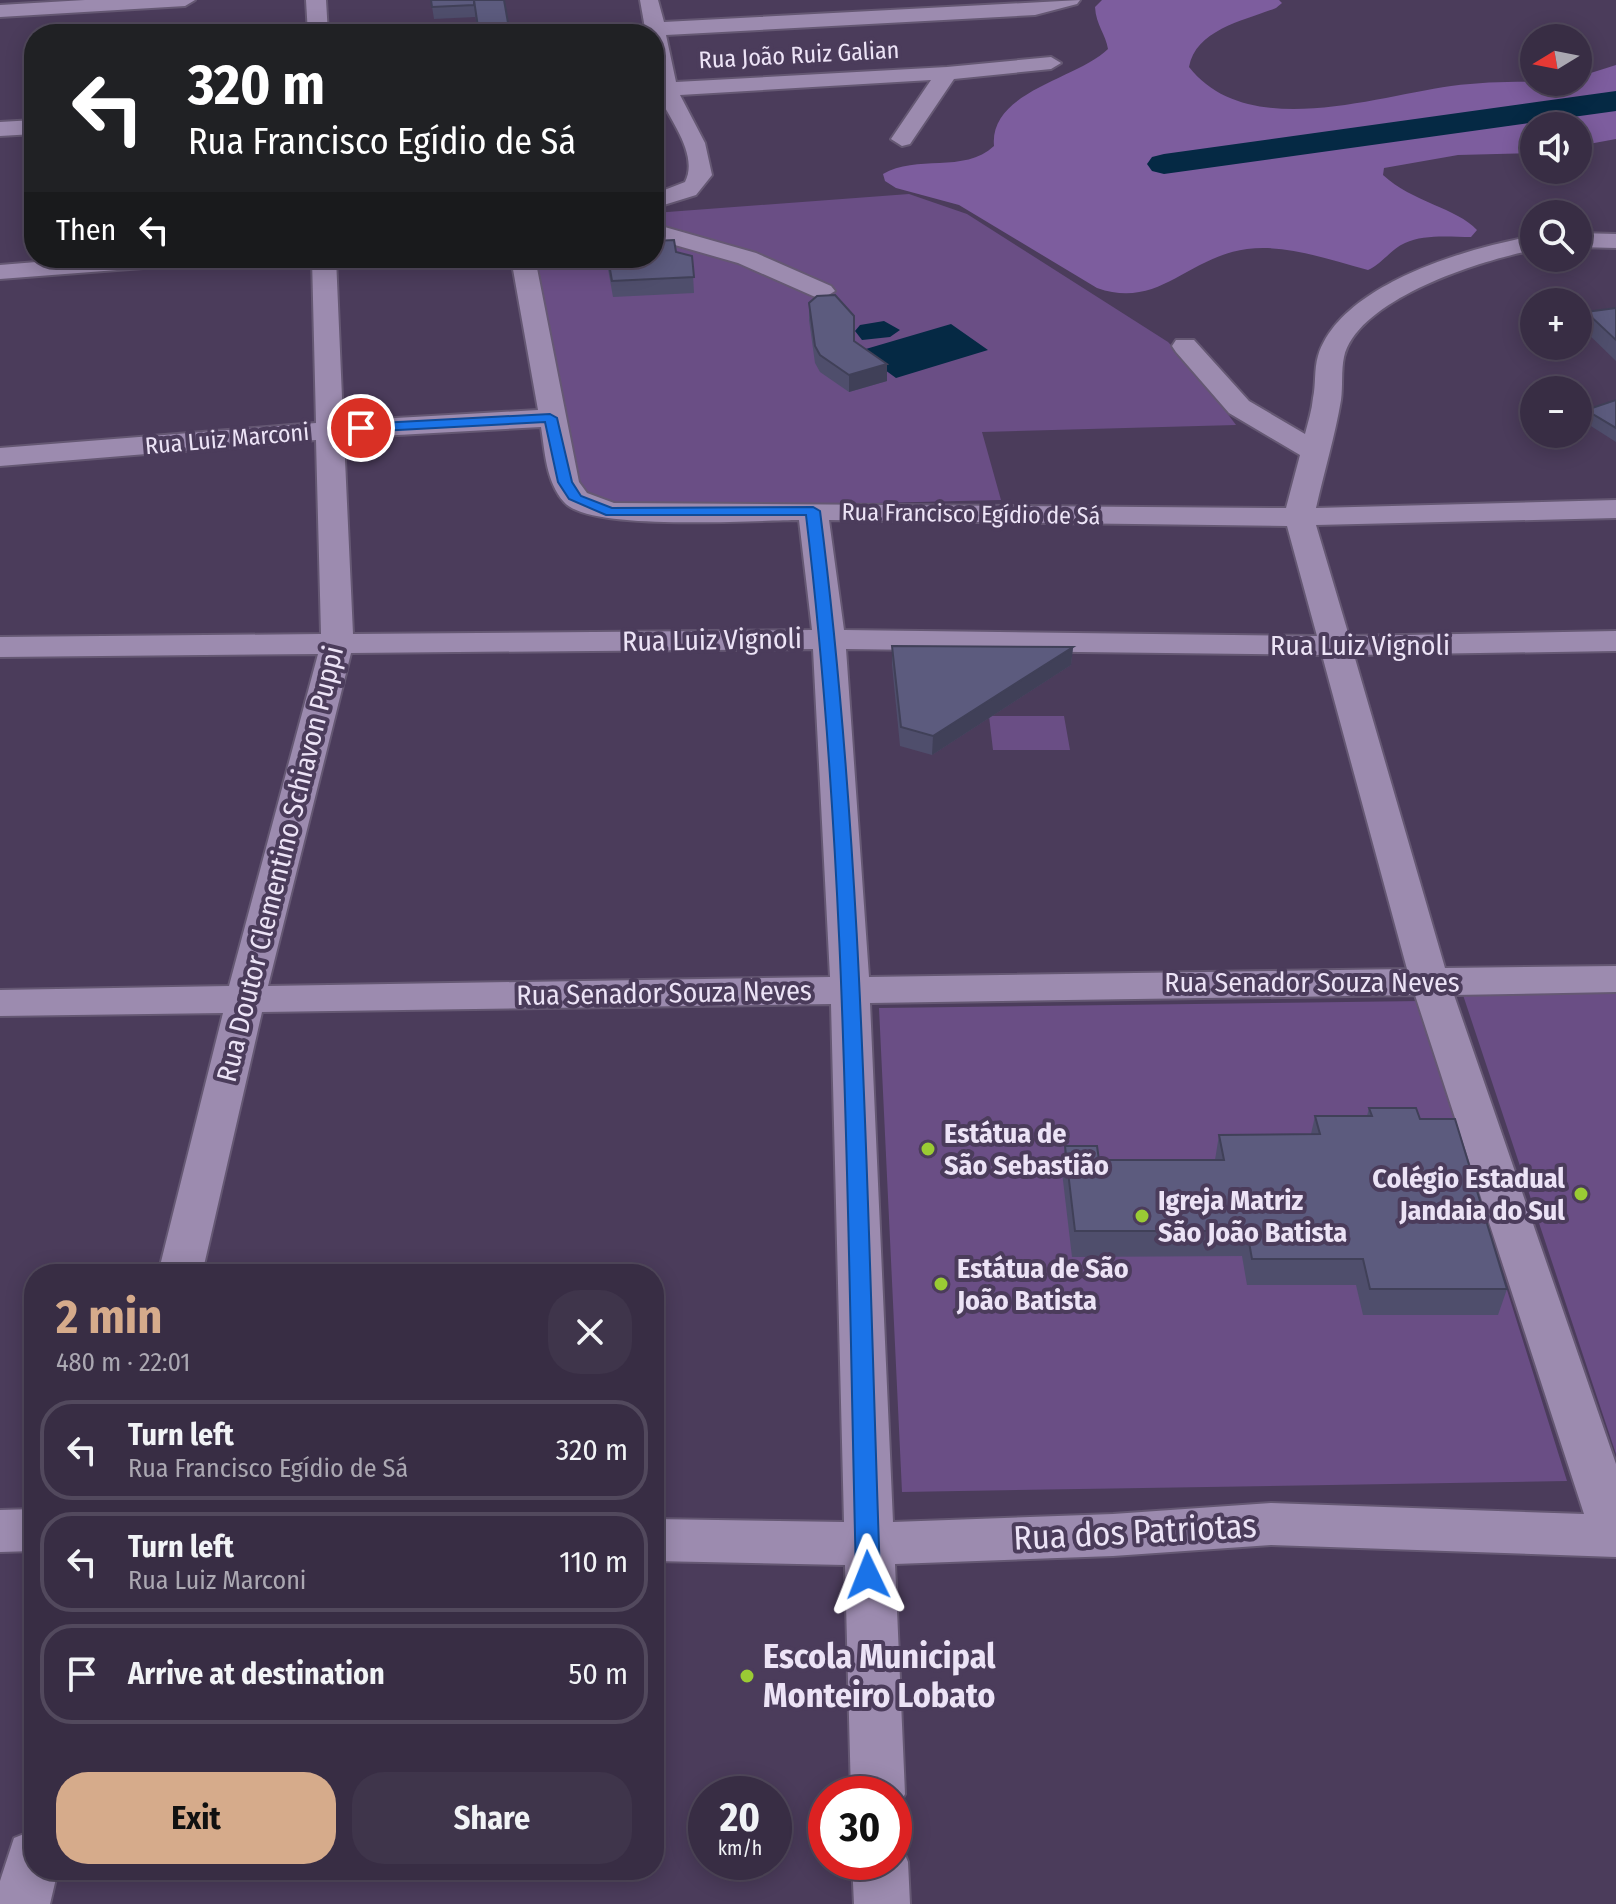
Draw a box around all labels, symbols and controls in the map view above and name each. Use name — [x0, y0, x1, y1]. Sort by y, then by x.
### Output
north arrow — [1520, 24, 1592, 96]
map controls — [1520, 24, 1592, 448]
street label: Rua João Ruiz Galian — [698, 36, 900, 74]
text: 320 m — [188, 52, 325, 119]
icon: left — [56, 56, 160, 160]
button: sound — [1520, 112, 1592, 184]
text: Rua Francisco Egídio de Sá — [188, 120, 576, 164]
button: search — [1520, 200, 1592, 272]
icon: left — [132, 208, 176, 252]
text: Then — [56, 212, 116, 248]
button: + — [1520, 288, 1592, 360]
button: − — [1520, 376, 1592, 448]
pin — [327, 394, 395, 462]
icon: arrive — [339, 406, 383, 450]
street label: Rua Luiz Marconi — [144, 418, 310, 460]
street label: Rua Francisco Egídio de Sá — [841, 498, 1101, 530]
street label: Rua Luiz Vignoli — [622, 622, 802, 658]
street label: Rua Luiz Vignoli — [1270, 629, 1450, 662]
street label: Rua Doutor Clementino Schiavon Puppi — [210, 643, 350, 1085]
street label: Rua Senador Souza Neves — [1164, 966, 1460, 999]
street label: Rua Senador Souza Neves — [516, 974, 812, 1012]
place label: Estátua de São Sebastião — [944, 1117, 1109, 1182]
marker: Estátua de São Sebastião — [919, 1140, 937, 1158]
place label: Colégio Estadual Jandaia do Sul — [1372, 1162, 1565, 1227]
place label: Igreja Matriz São João Batista — [1158, 1184, 1347, 1249]
marker: Colégio Estadual Jandaia do Sul — [1572, 1185, 1590, 1203]
marker: Igreja Matriz São João Batista — [1133, 1207, 1151, 1225]
place label: Estátua de São João Batista — [956, 1252, 1129, 1317]
marker: Estátua de São João Batista — [932, 1275, 950, 1293]
text: 2 min — [56, 1288, 162, 1346]
button: close — [548, 1290, 632, 1374]
text: 480 m · 22:01 — [56, 1347, 190, 1378]
text: Turn left — [128, 1417, 234, 1453]
icon: left — [60, 1428, 104, 1472]
text: 320 m — [556, 1432, 628, 1468]
text: Rua Francisco Egídio de Sá — [128, 1453, 408, 1484]
street label: Rua dos Patriotas — [1012, 1505, 1258, 1559]
text: Turn left — [128, 1529, 234, 1565]
position arrow — [826, 1533, 910, 1617]
icon: left — [60, 1540, 104, 1584]
text: 110 m — [559, 1544, 628, 1580]
text: Rua Luiz Marconi — [128, 1565, 306, 1596]
place label: Escola Municipal Monteiro Lobato — [763, 1636, 996, 1716]
icon: arrive — [60, 1652, 104, 1696]
text: Arrive at destination — [128, 1656, 385, 1692]
text: 50 m — [568, 1656, 628, 1692]
marker: Escola Municipal Monteiro Lobato — [738, 1667, 756, 1685]
button: Exit — [56, 1772, 336, 1864]
button: Share — [352, 1772, 632, 1864]
speed limit sign: 30 — [808, 1776, 912, 1880]
text: 20 — [720, 1794, 760, 1842]
text: km/h — [718, 1836, 762, 1860]

